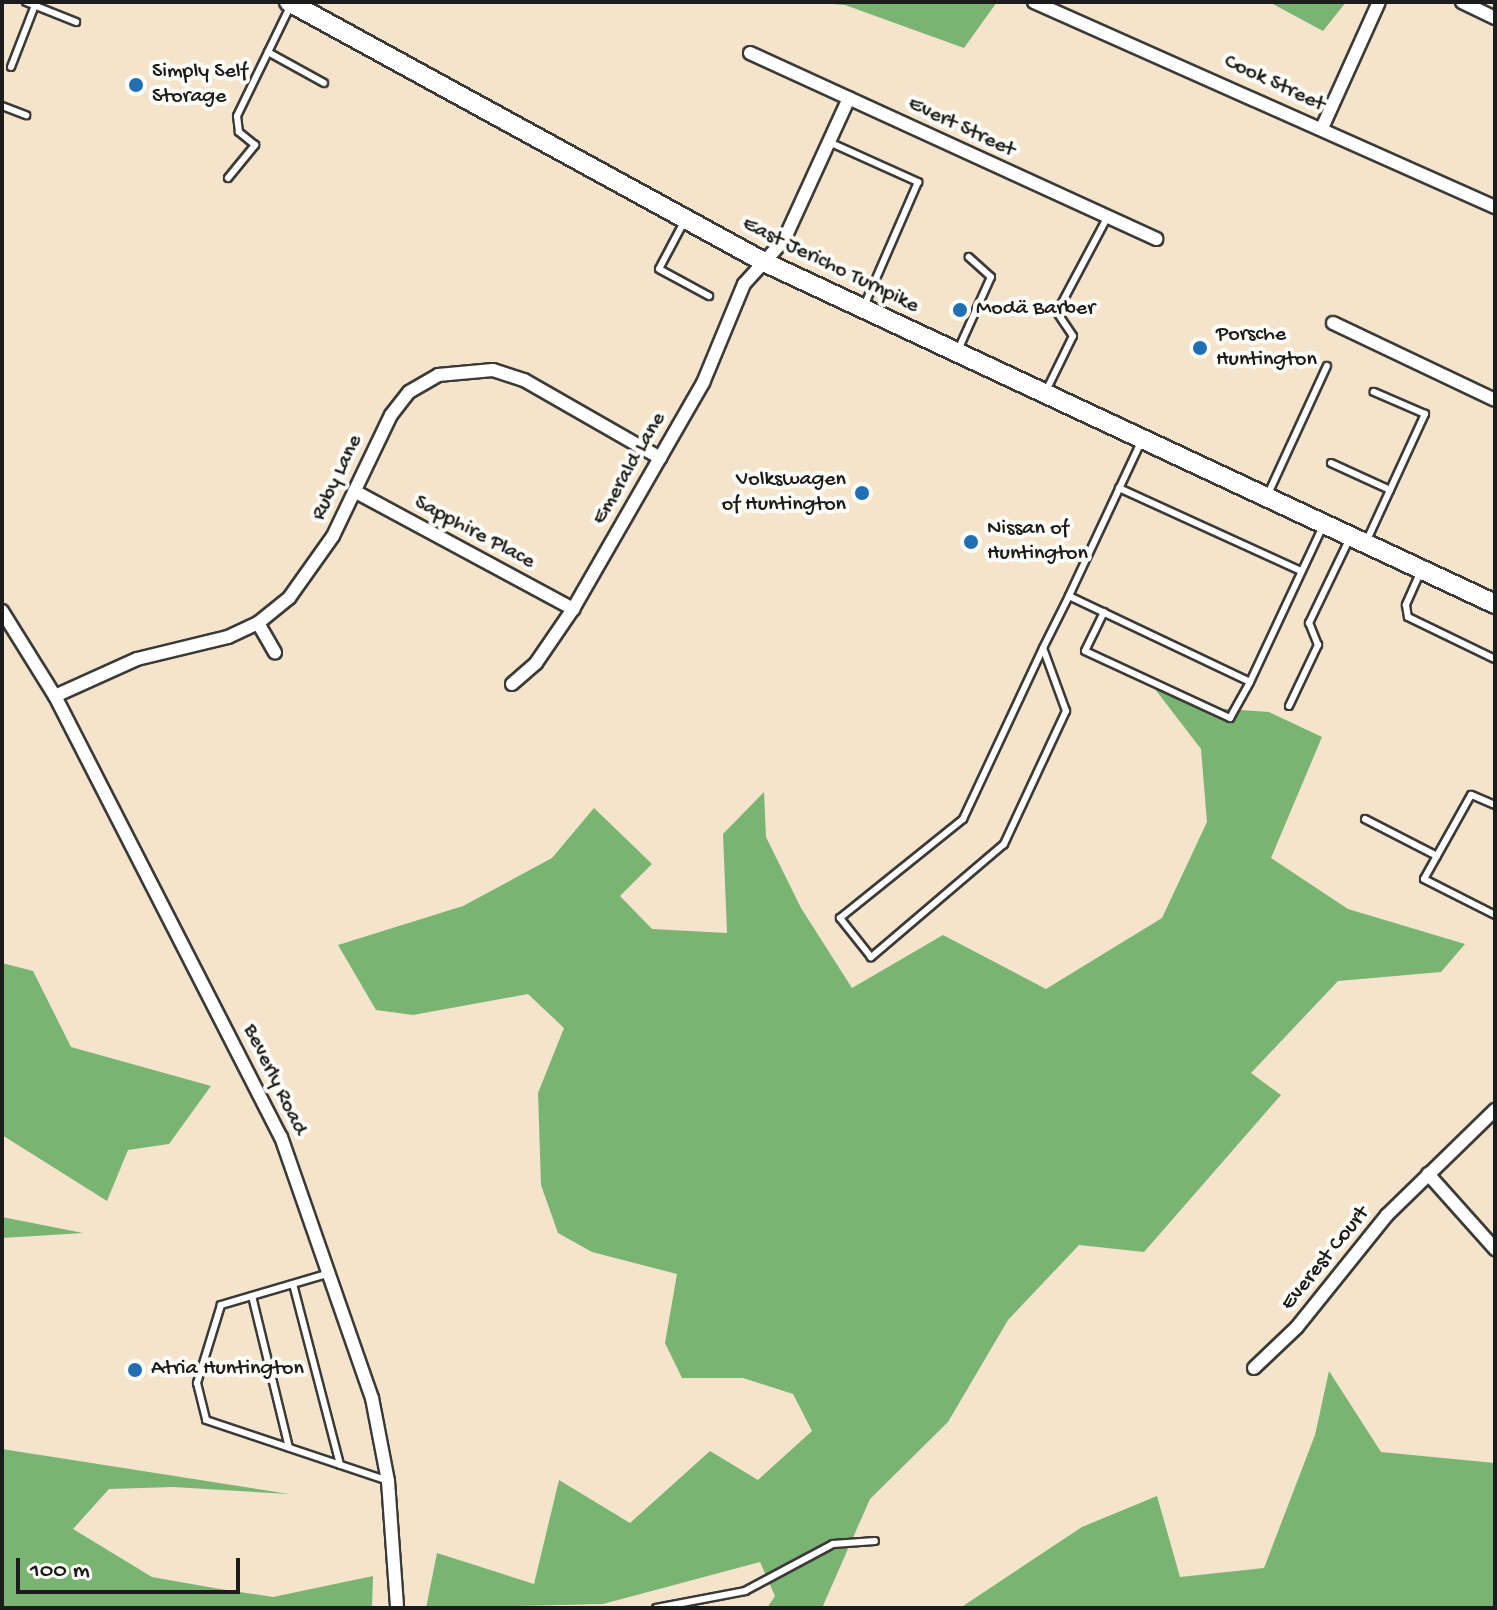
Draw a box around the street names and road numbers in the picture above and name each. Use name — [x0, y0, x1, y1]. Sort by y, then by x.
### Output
street label: Cook Street — [1219, 49, 1329, 119]
street label: Evert Street — [903, 92, 1019, 164]
street label: East Jericho Turnpike — [737, 212, 923, 320]
street label: Emerald Lane — [587, 408, 673, 530]
street label: Ruby Lane — [307, 431, 369, 525]
street label: Sapphire Place — [409, 490, 539, 576]
street label: Beverly Road — [236, 1020, 312, 1140]
street label: Everest Court — [1276, 1201, 1376, 1317]

